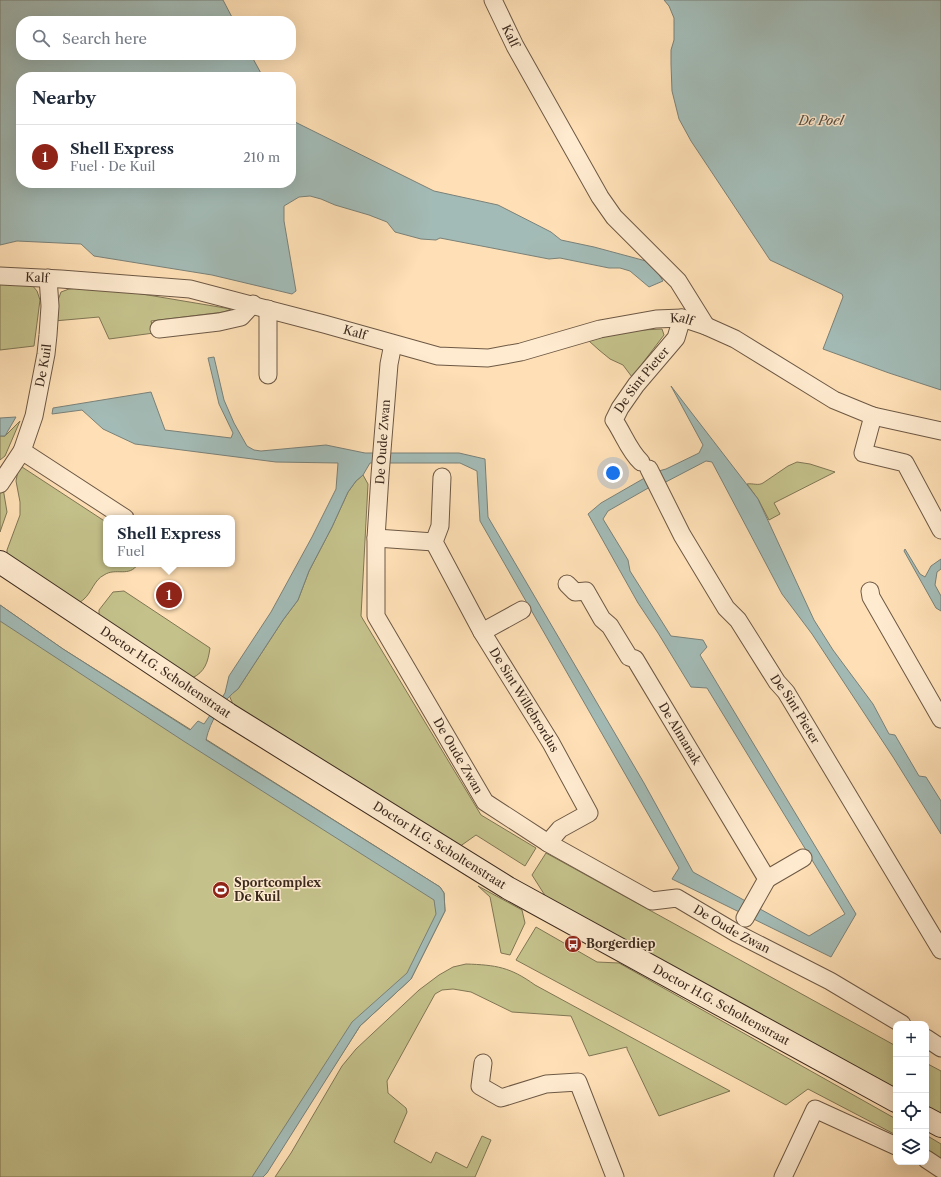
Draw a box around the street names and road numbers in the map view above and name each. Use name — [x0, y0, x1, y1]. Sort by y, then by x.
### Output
street label: Kalf — [499, 22, 523, 51]
street label: Kalf — [25, 269, 51, 285]
street label: Kalf — [670, 310, 697, 329]
street label: Kalf — [342, 322, 370, 343]
street label: De Kuil — [32, 343, 54, 388]
street label: De Sint Pieter — [611, 344, 672, 416]
street label: De Oude Zwan — [372, 398, 393, 485]
street label: Doctor H.G. Scholtenstraat — [98, 623, 235, 721]
street label: De Sint Willebrordus — [487, 645, 562, 754]
street label: De Sint Pieter — [767, 672, 823, 746]
street label: De Almanak — [656, 700, 705, 768]
street label: De Oude Zwan — [430, 715, 487, 797]
street label: Doctor H.G. Scholtenstraat — [370, 798, 510, 892]
street label: De Oude Zwan — [691, 902, 773, 956]
street label: Doctor H.G. Scholtenstraat — [650, 961, 793, 1049]

